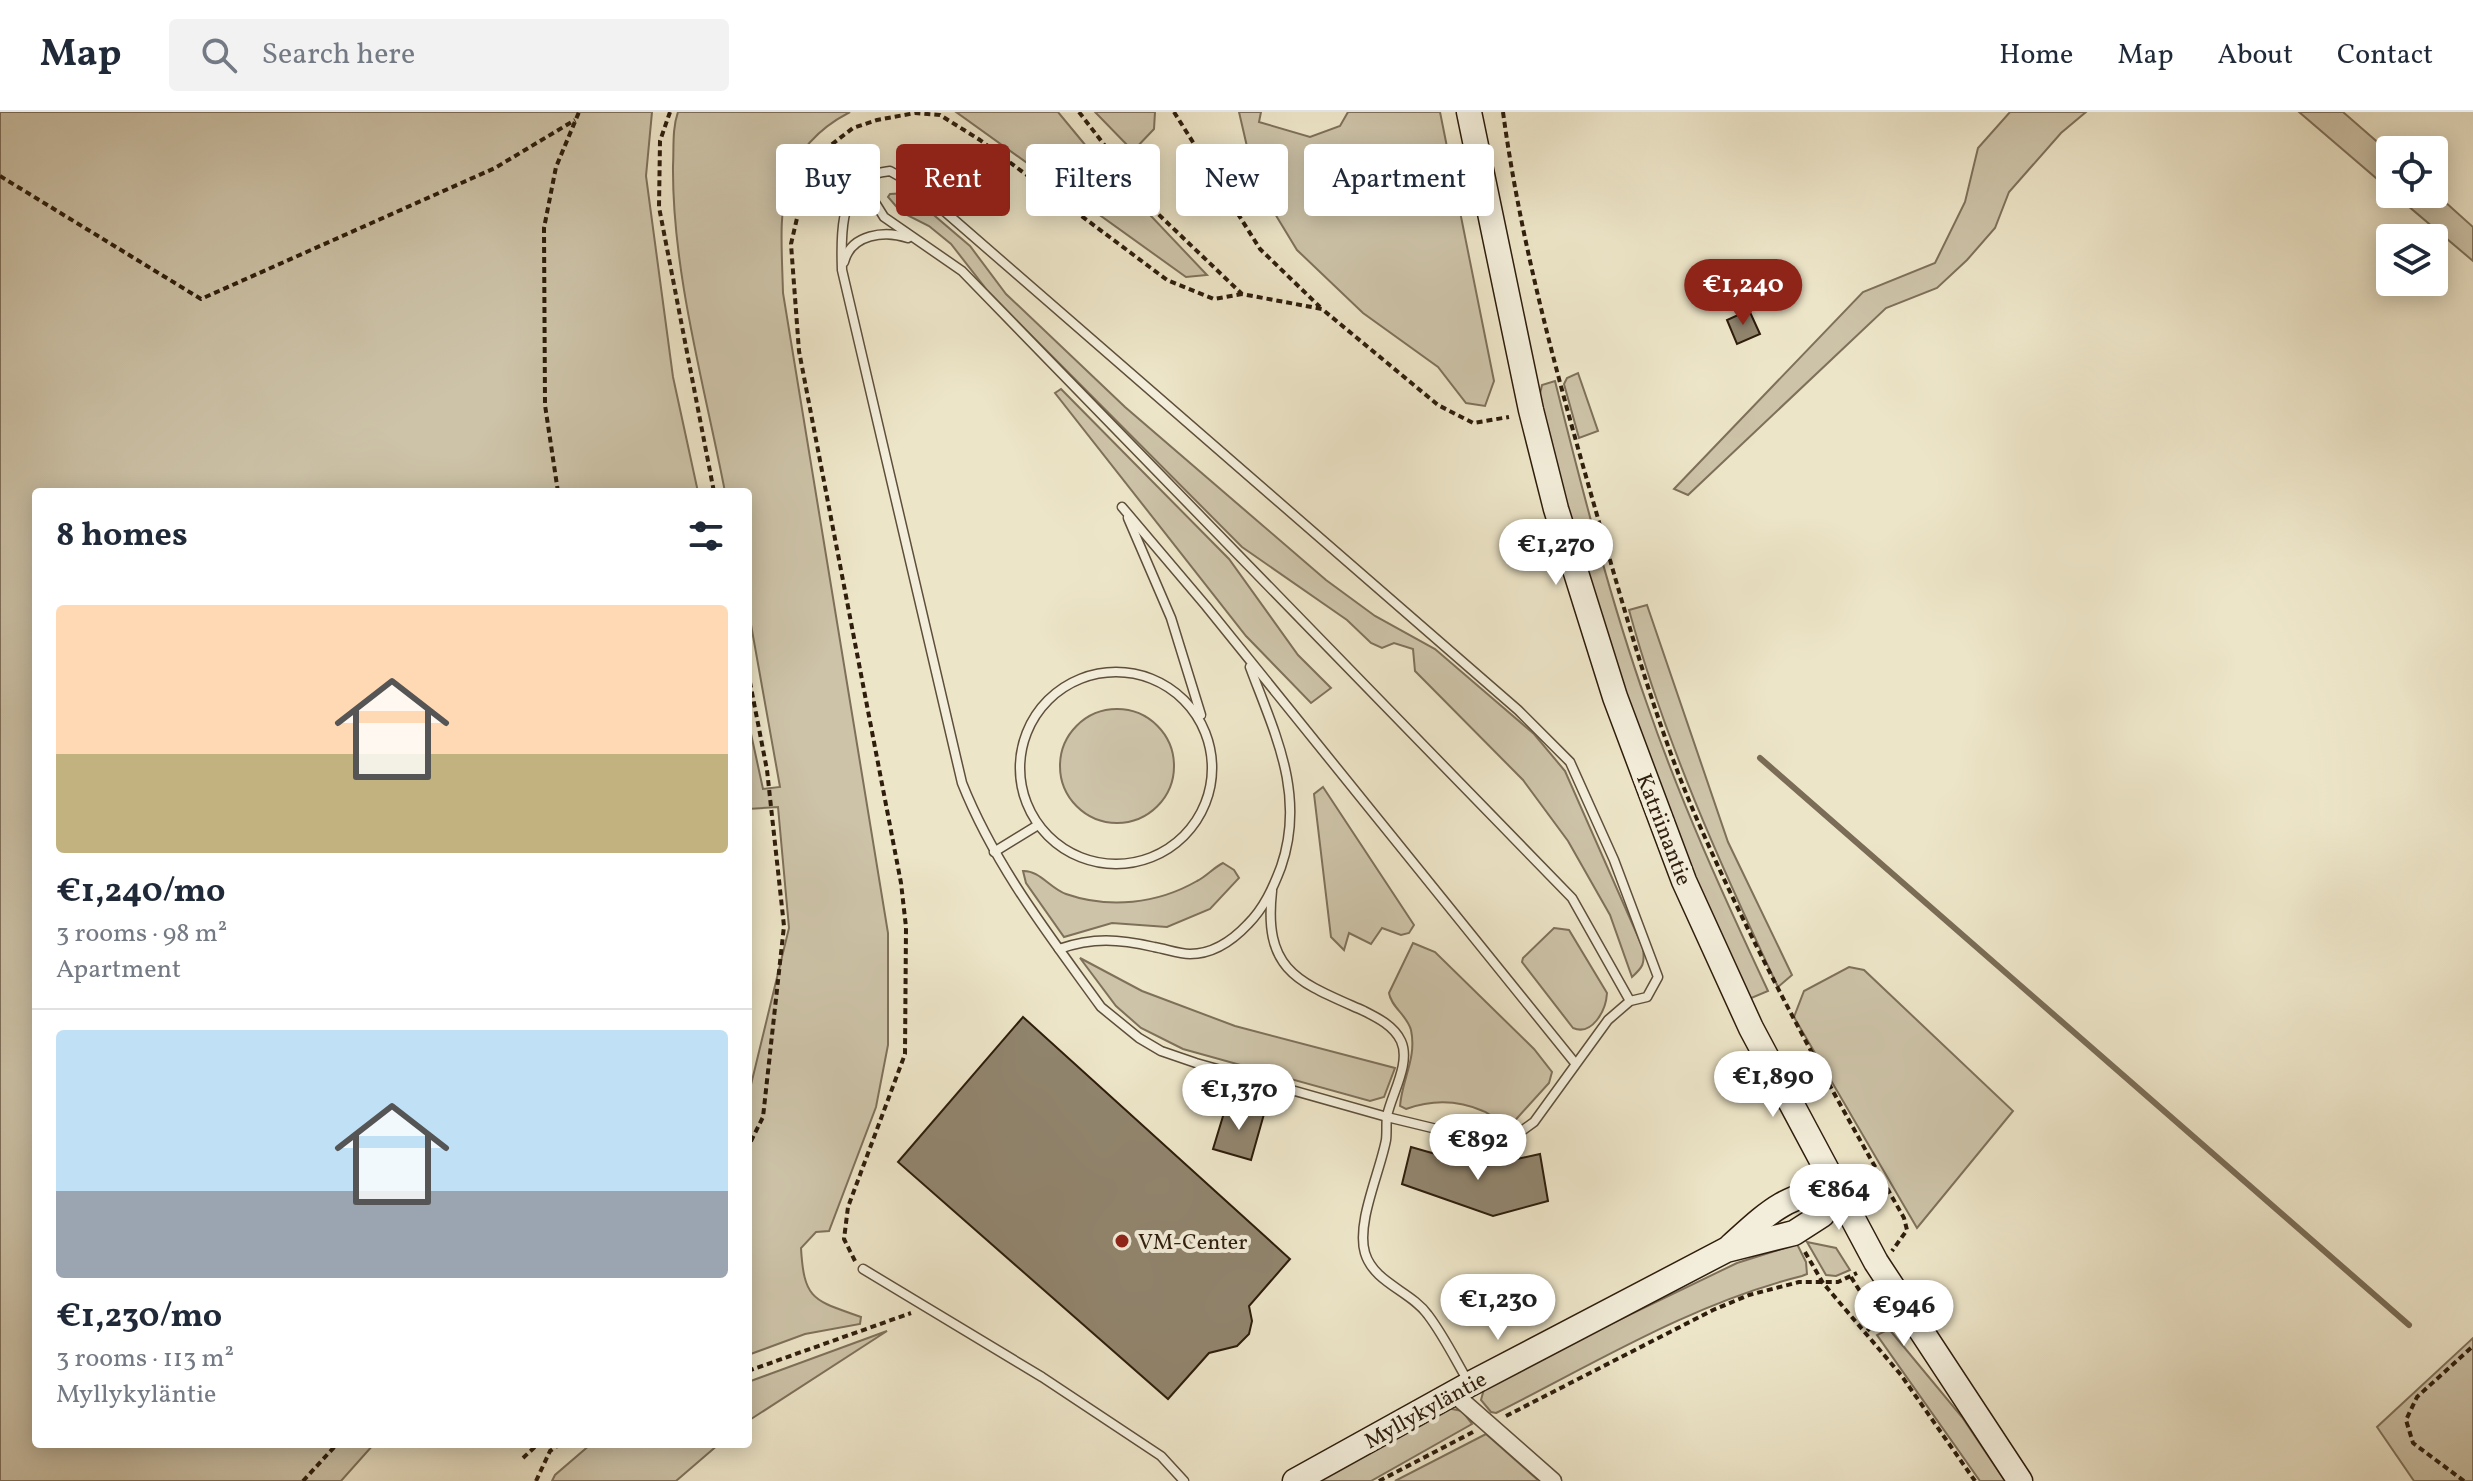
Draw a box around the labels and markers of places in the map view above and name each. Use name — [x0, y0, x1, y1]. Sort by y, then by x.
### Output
pin: €1,240 — [1678, 259, 1808, 327]
pin: €1,270 — [1491, 519, 1621, 587]
pin: €1,890 — [1708, 1051, 1838, 1119]
pin: €1,370 — [1174, 1064, 1304, 1132]
pin: €892 — [1431, 1114, 1525, 1182]
pin: €864 — [1792, 1164, 1886, 1232]
place label: VM-Center — [1138, 1228, 1247, 1259]
marker: VM-Center — [1113, 1232, 1131, 1250]
pin: €1,230 — [1433, 1274, 1563, 1342]
pin: €946 — [1857, 1280, 1951, 1348]

